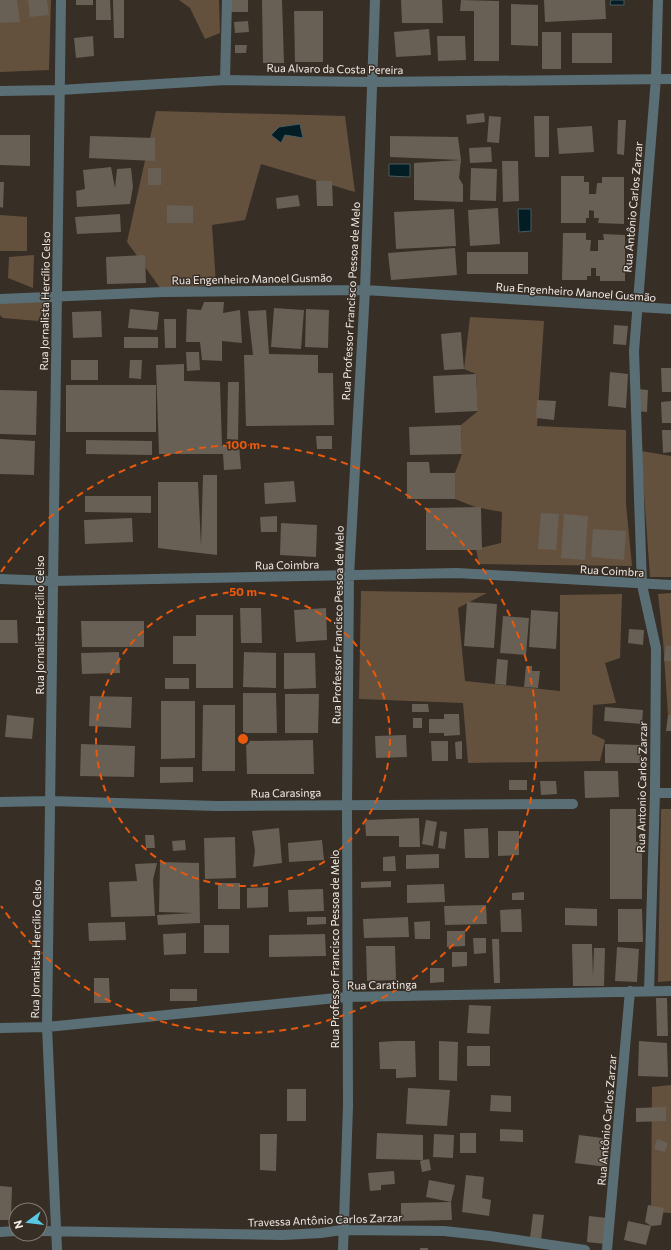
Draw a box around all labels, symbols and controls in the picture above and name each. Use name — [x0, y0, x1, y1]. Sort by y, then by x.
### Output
street label: Rua Alvaro da Costa Pereira — [266, 61, 404, 76]
street label: Rua Antônio Carlos Zarzar — [620, 140, 645, 273]
street label: Rua Professor Francisco Pessoa de Melo — [339, 201, 362, 400]
street label: Rua Jornalista Hercílio Celso — [37, 231, 53, 371]
street label: Rua Engenheiro Manoel Gusmão — [172, 271, 333, 286]
street label: Rua Engenheiro Manoel Gusmão — [495, 279, 657, 304]
text: 100 m — [226, 437, 260, 451]
street label: Rua Professor Francisco Pessoa de Melo — [329, 525, 346, 724]
street label: Rua Jornalista Hercílio Celso — [33, 555, 47, 695]
street label: Rua Coimbra — [255, 557, 319, 572]
street label: Rua Coimbra — [580, 562, 645, 579]
text: 50 m — [229, 584, 257, 598]
street label: Rua Antonio Carlos Zarzar — [634, 721, 649, 853]
centre of rings — [236, 732, 250, 746]
street label: Rua Carasinga — [251, 785, 321, 800]
street label: Rua Professor Francisco Pessoa de Melo — [328, 849, 341, 1048]
street label: Rua Jornalista Hercílio Celso — [28, 879, 44, 1019]
street label: Rua Caratinga — [347, 977, 417, 992]
street label: Rua Antônio Carlos Zarzar — [594, 1053, 619, 1186]
north arrow — [8, 1202, 48, 1242]
street label: Travessa Antônio Carlos Zarzar — [247, 1210, 403, 1229]
text: N — [11, 1219, 25, 1230]

